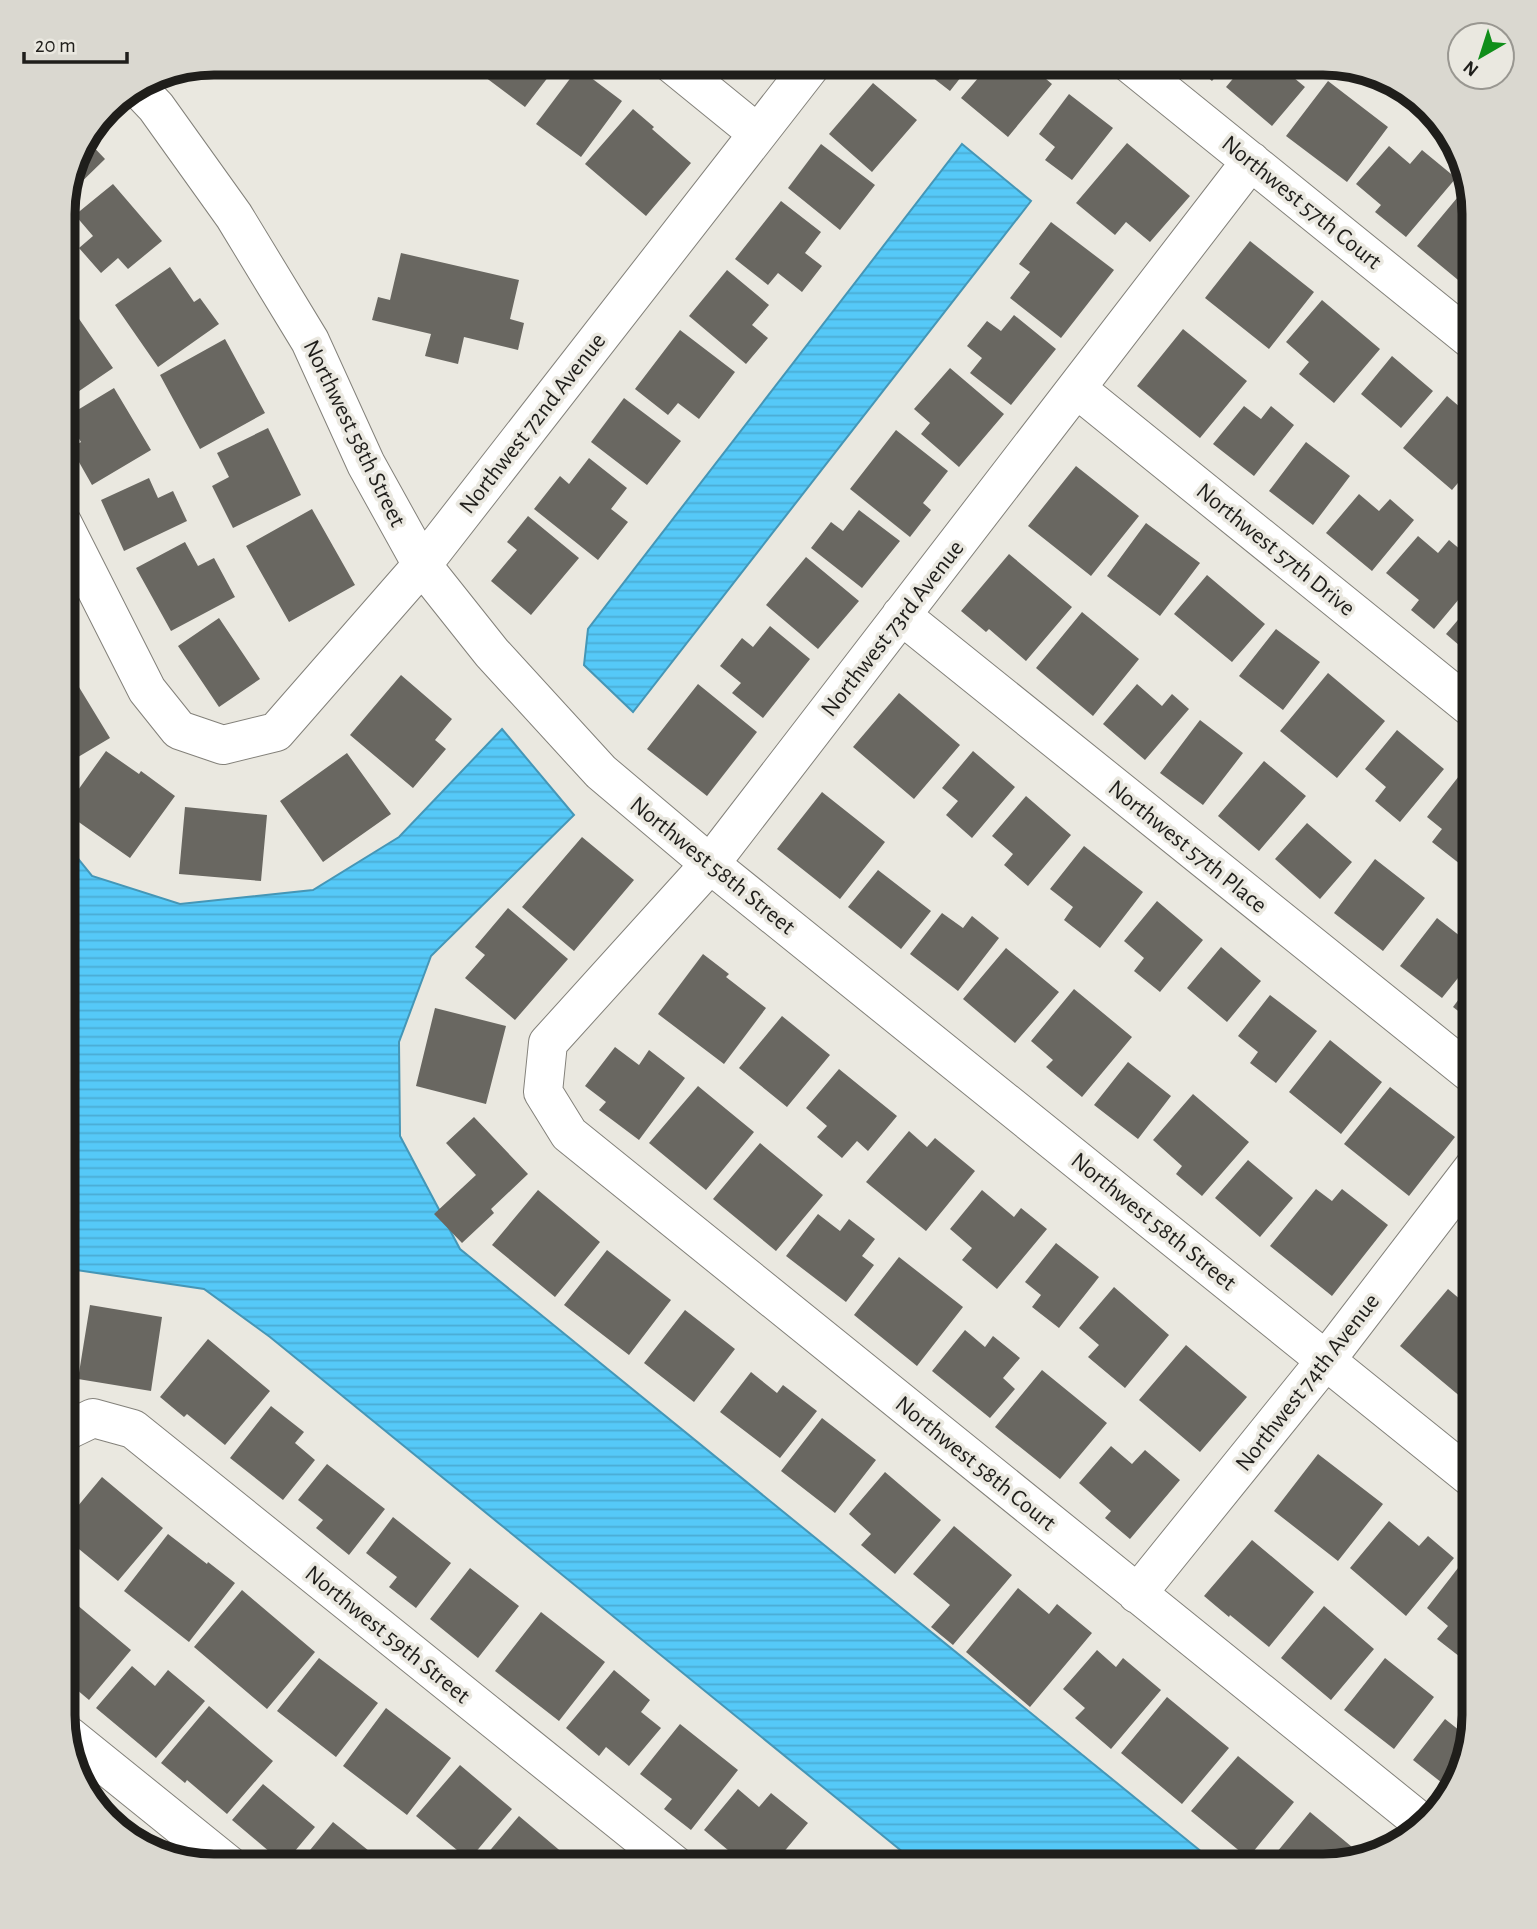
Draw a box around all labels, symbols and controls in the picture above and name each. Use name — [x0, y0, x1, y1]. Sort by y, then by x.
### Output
scale bar — [24, 21, 128, 65]
north arrow — [1446, 21, 1516, 91]
text: 20 m — [35, 35, 76, 56]
text: N — [1460, 57, 1482, 80]
street label: Northwest 57th Court — [1217, 131, 1386, 274]
street label: Northwest 72nd Avenue — [455, 329, 611, 518]
street label: Northwest 58th Street — [299, 336, 410, 531]
street label: Northwest 57th Drive — [1192, 479, 1359, 621]
street label: Northwest 73rd Avenue — [817, 536, 969, 721]
street label: Northwest 57th Place — [1104, 776, 1271, 918]
street label: Northwest 58th Street — [625, 792, 800, 940]
street label: Northwest 58th Street — [1066, 1148, 1241, 1296]
street label: Northwest 74th Avenue — [1231, 1289, 1384, 1476]
street label: Northwest 58th Court — [890, 1392, 1061, 1536]
street label: Northwest 59th Street — [300, 1561, 475, 1709]

